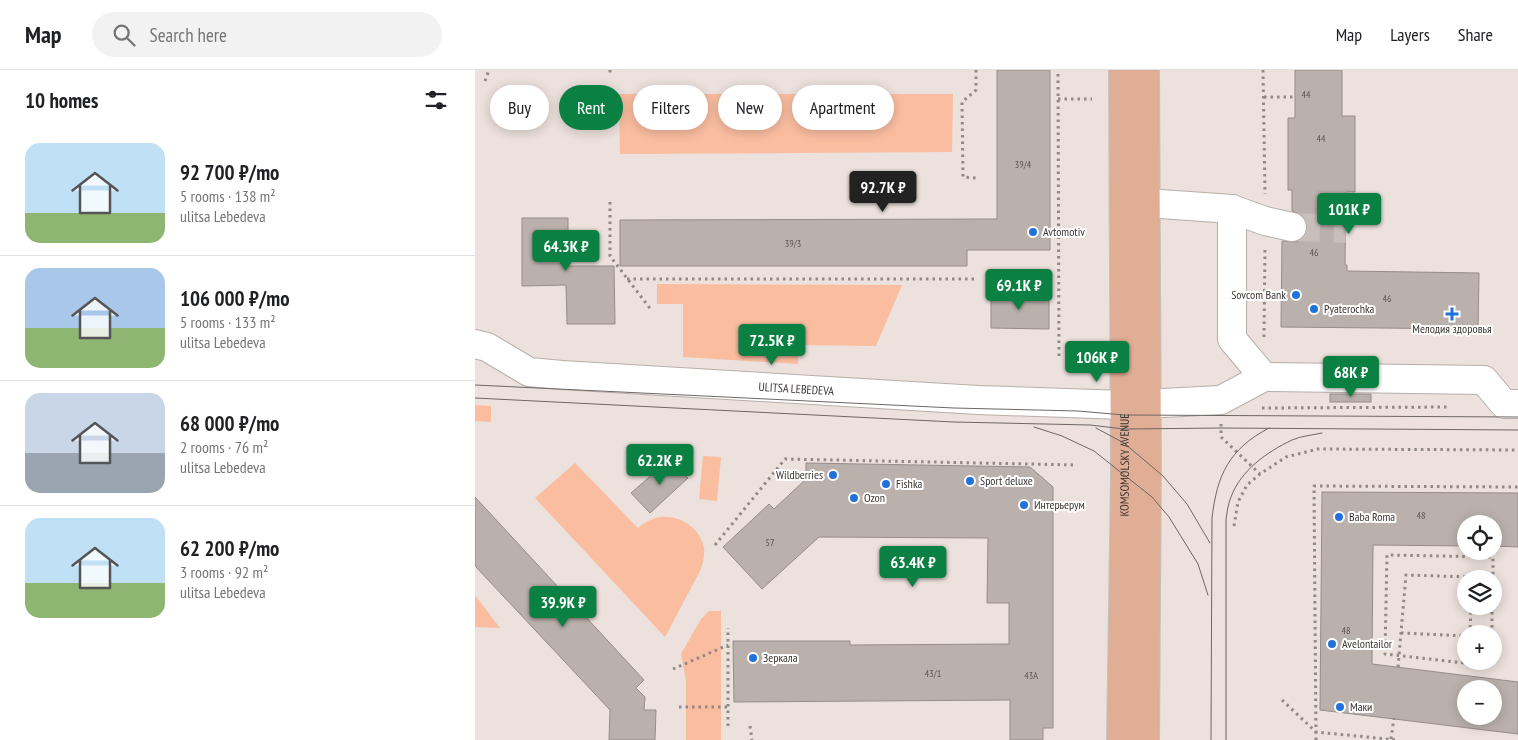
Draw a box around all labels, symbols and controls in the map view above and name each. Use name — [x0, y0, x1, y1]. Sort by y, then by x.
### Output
search box — [92, 12, 442, 57]
text: Map — [25, 19, 62, 50]
icon: search — [110, 21, 138, 49]
text: Search here — [150, 23, 227, 47]
text: Map — [1336, 23, 1362, 46]
text: Layers — [1390, 23, 1430, 46]
text: Share — [1458, 23, 1493, 46]
chip: Buy — [490, 85, 549, 130]
chip: Rent — [559, 85, 623, 130]
chip: Filters — [633, 85, 708, 130]
chip: New — [718, 85, 782, 130]
chip: Apartment — [792, 85, 894, 130]
icon: filters — [422, 86, 450, 114]
text: 10 homes — [25, 87, 98, 114]
house number: 44 — [1302, 88, 1311, 101]
house number: 44 — [1317, 132, 1326, 145]
house number: 39/4 — [1015, 158, 1032, 171]
text: 92 700 ₽/mo — [180, 159, 279, 186]
icon: home — [65, 163, 125, 223]
pin: 92.7K ₽ — [837, 170, 929, 213]
text: 92.7K ₽ — [860, 177, 906, 197]
text: 5 rooms · 138 m² — [180, 186, 276, 206]
pin: 101K ₽ — [1308, 192, 1390, 235]
text: 101K ₽ — [1328, 199, 1370, 219]
text: ulitsa Lebedeva — [180, 206, 266, 226]
place label: Avtomotiv — [1043, 224, 1085, 239]
marker: Avtomotiv — [1027, 226, 1039, 238]
pin: 64.3K ₽ — [520, 230, 612, 272]
text: 64.3K ₽ — [543, 236, 589, 256]
house number: 39/3 — [785, 237, 801, 250]
house number: 46 — [1310, 246, 1319, 259]
pin: 69.1K ₽ — [973, 268, 1065, 311]
text: 69.1K ₽ — [996, 275, 1042, 295]
text: 106 000 ₽/mo — [180, 285, 289, 312]
place label: Sovcom Bank — [1231, 287, 1286, 302]
icon: home — [65, 288, 125, 348]
marker: Sovcom Bank — [1290, 289, 1302, 301]
house number: 46 — [1383, 292, 1392, 305]
place label: Pyaterochka — [1324, 301, 1375, 316]
marker: Pyaterochka — [1308, 303, 1320, 315]
marker: Мелодия здоровья — [1446, 308, 1458, 320]
text: 5 rooms · 133 m² — [180, 312, 276, 332]
place label: Мелодия здоровья — [1412, 321, 1492, 336]
pin: 72.5K ₽ — [726, 324, 818, 366]
text: 72.5K ₽ — [749, 330, 795, 350]
text: ulitsa Lebedeva — [180, 332, 266, 352]
pin: 106K ₽ — [1056, 340, 1138, 383]
text: 106K ₽ — [1076, 347, 1118, 367]
pin: 68K ₽ — [1316, 356, 1386, 398]
text: 68K ₽ — [1334, 362, 1368, 382]
street label: ULITSA LEBEDEVA — [758, 379, 835, 398]
text: 68 000 ₽/mo — [180, 410, 279, 437]
icon: home — [65, 413, 125, 473]
street label: KOMSOMOLSKY AVENUE — [1116, 414, 1132, 517]
text: 2 rooms · 76 m² — [180, 437, 268, 457]
pin: 62.2K ₽ — [614, 444, 706, 486]
text: 62.2K ₽ — [637, 450, 683, 470]
text: ulitsa Lebedeva — [180, 457, 266, 477]
place label: Wildberries — [776, 467, 823, 482]
marker: Wildberries — [827, 469, 839, 481]
place label: Sport deluxe — [980, 473, 1033, 488]
marker: Sport deluxe — [964, 475, 976, 487]
place label: Fishka — [896, 476, 923, 491]
marker: Fishka — [880, 478, 892, 490]
place label: Ozon — [864, 490, 885, 505]
marker: Ozon — [848, 492, 860, 504]
place label: Интерьерум — [1034, 497, 1085, 512]
marker: Интерьерум — [1018, 499, 1030, 511]
place label: Baba Roma — [1349, 509, 1395, 524]
house number: 48 — [1417, 509, 1426, 522]
marker: Baba Roma — [1333, 511, 1345, 523]
map controls — [1457, 515, 1502, 725]
button: locate — [1457, 515, 1502, 560]
text: 62 200 ₽/mo — [180, 535, 279, 562]
house number: 57 — [766, 536, 775, 549]
icon: home — [65, 538, 125, 598]
pin: 63.4K ₽ — [867, 546, 959, 588]
text: 63.4K ₽ — [890, 552, 936, 572]
text: 3 rooms · 92 m² — [180, 562, 268, 582]
button: layers — [1457, 570, 1502, 615]
text: ulitsa Lebedeva — [180, 582, 266, 602]
pin: 39.9K ₽ — [517, 586, 609, 628]
text: 39.9K ₽ — [540, 592, 586, 612]
house number: 48 — [1342, 624, 1351, 637]
button: + — [1457, 625, 1502, 670]
place label: Avelontailor — [1342, 636, 1393, 651]
marker: Avelontailor — [1326, 638, 1338, 650]
place label: Зеркала — [763, 650, 798, 665]
marker: Зеркала — [747, 652, 759, 664]
house number: 43/1 — [925, 667, 941, 680]
house number: 43А — [1024, 669, 1038, 682]
button: − — [1457, 680, 1502, 725]
place label: Маки — [1350, 699, 1372, 714]
marker: Маки — [1334, 701, 1346, 713]

